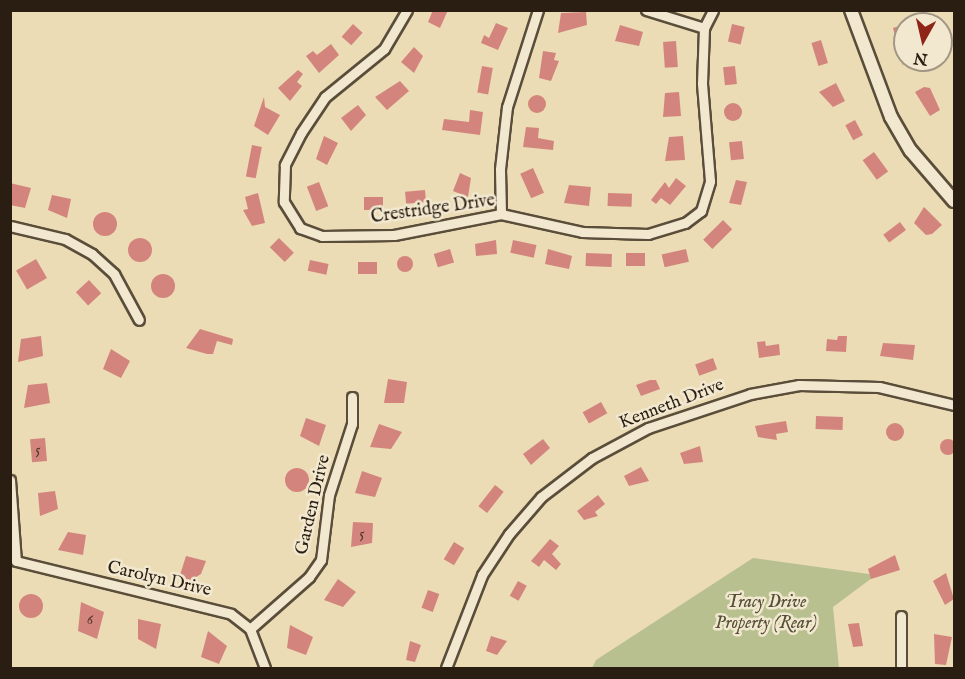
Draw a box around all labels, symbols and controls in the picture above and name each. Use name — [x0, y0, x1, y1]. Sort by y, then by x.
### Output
north arrow — [893, 12, 953, 72]
text: N — [913, 47, 929, 69]
street label: Crestridge Drive — [370, 191, 496, 229]
street label: Kenneth Drive — [617, 375, 727, 435]
house number: 5 — [35, 441, 41, 459]
street label: Garden Drive — [292, 453, 336, 557]
house number: 5 — [359, 525, 365, 543]
street label: Carolyn Drive — [105, 558, 213, 602]
park label: Tracy Drive Property (Rear) — [715, 593, 817, 636]
house number: 6 — [87, 611, 93, 629]

